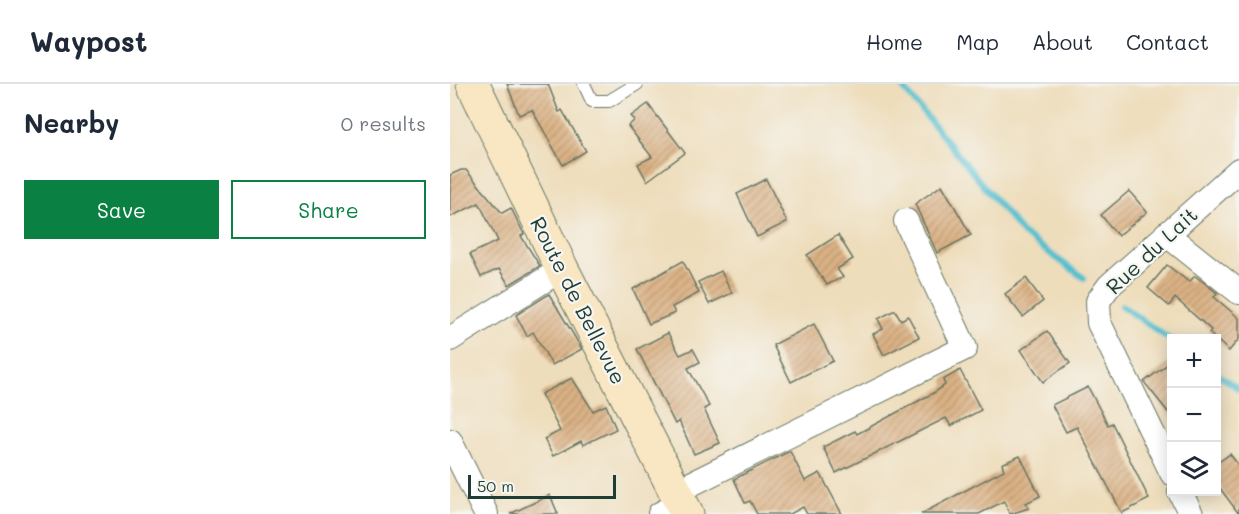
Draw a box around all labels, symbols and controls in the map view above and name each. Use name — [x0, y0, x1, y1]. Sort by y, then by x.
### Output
text: Waypost — [30, 23, 147, 59]
text: Home — [866, 28, 923, 55]
text: Map — [956, 28, 999, 55]
text: About — [1032, 28, 1093, 55]
text: Contact — [1126, 28, 1209, 55]
text: Nearby — [24, 106, 119, 140]
text: 0 results — [341, 110, 426, 136]
button: Save — [24, 180, 219, 239]
button: Share — [231, 180, 426, 239]
street label: Rue du Lait — [1099, 201, 1203, 299]
street label: Route de Bellevue — [525, 212, 633, 388]
map controls — [1167, 334, 1221, 496]
button: + — [1167, 334, 1221, 388]
button: − — [1167, 388, 1221, 442]
button: layers — [1167, 442, 1221, 496]
scale bar — [468, 472, 616, 500]
text: 50 m — [477, 475, 514, 496]

